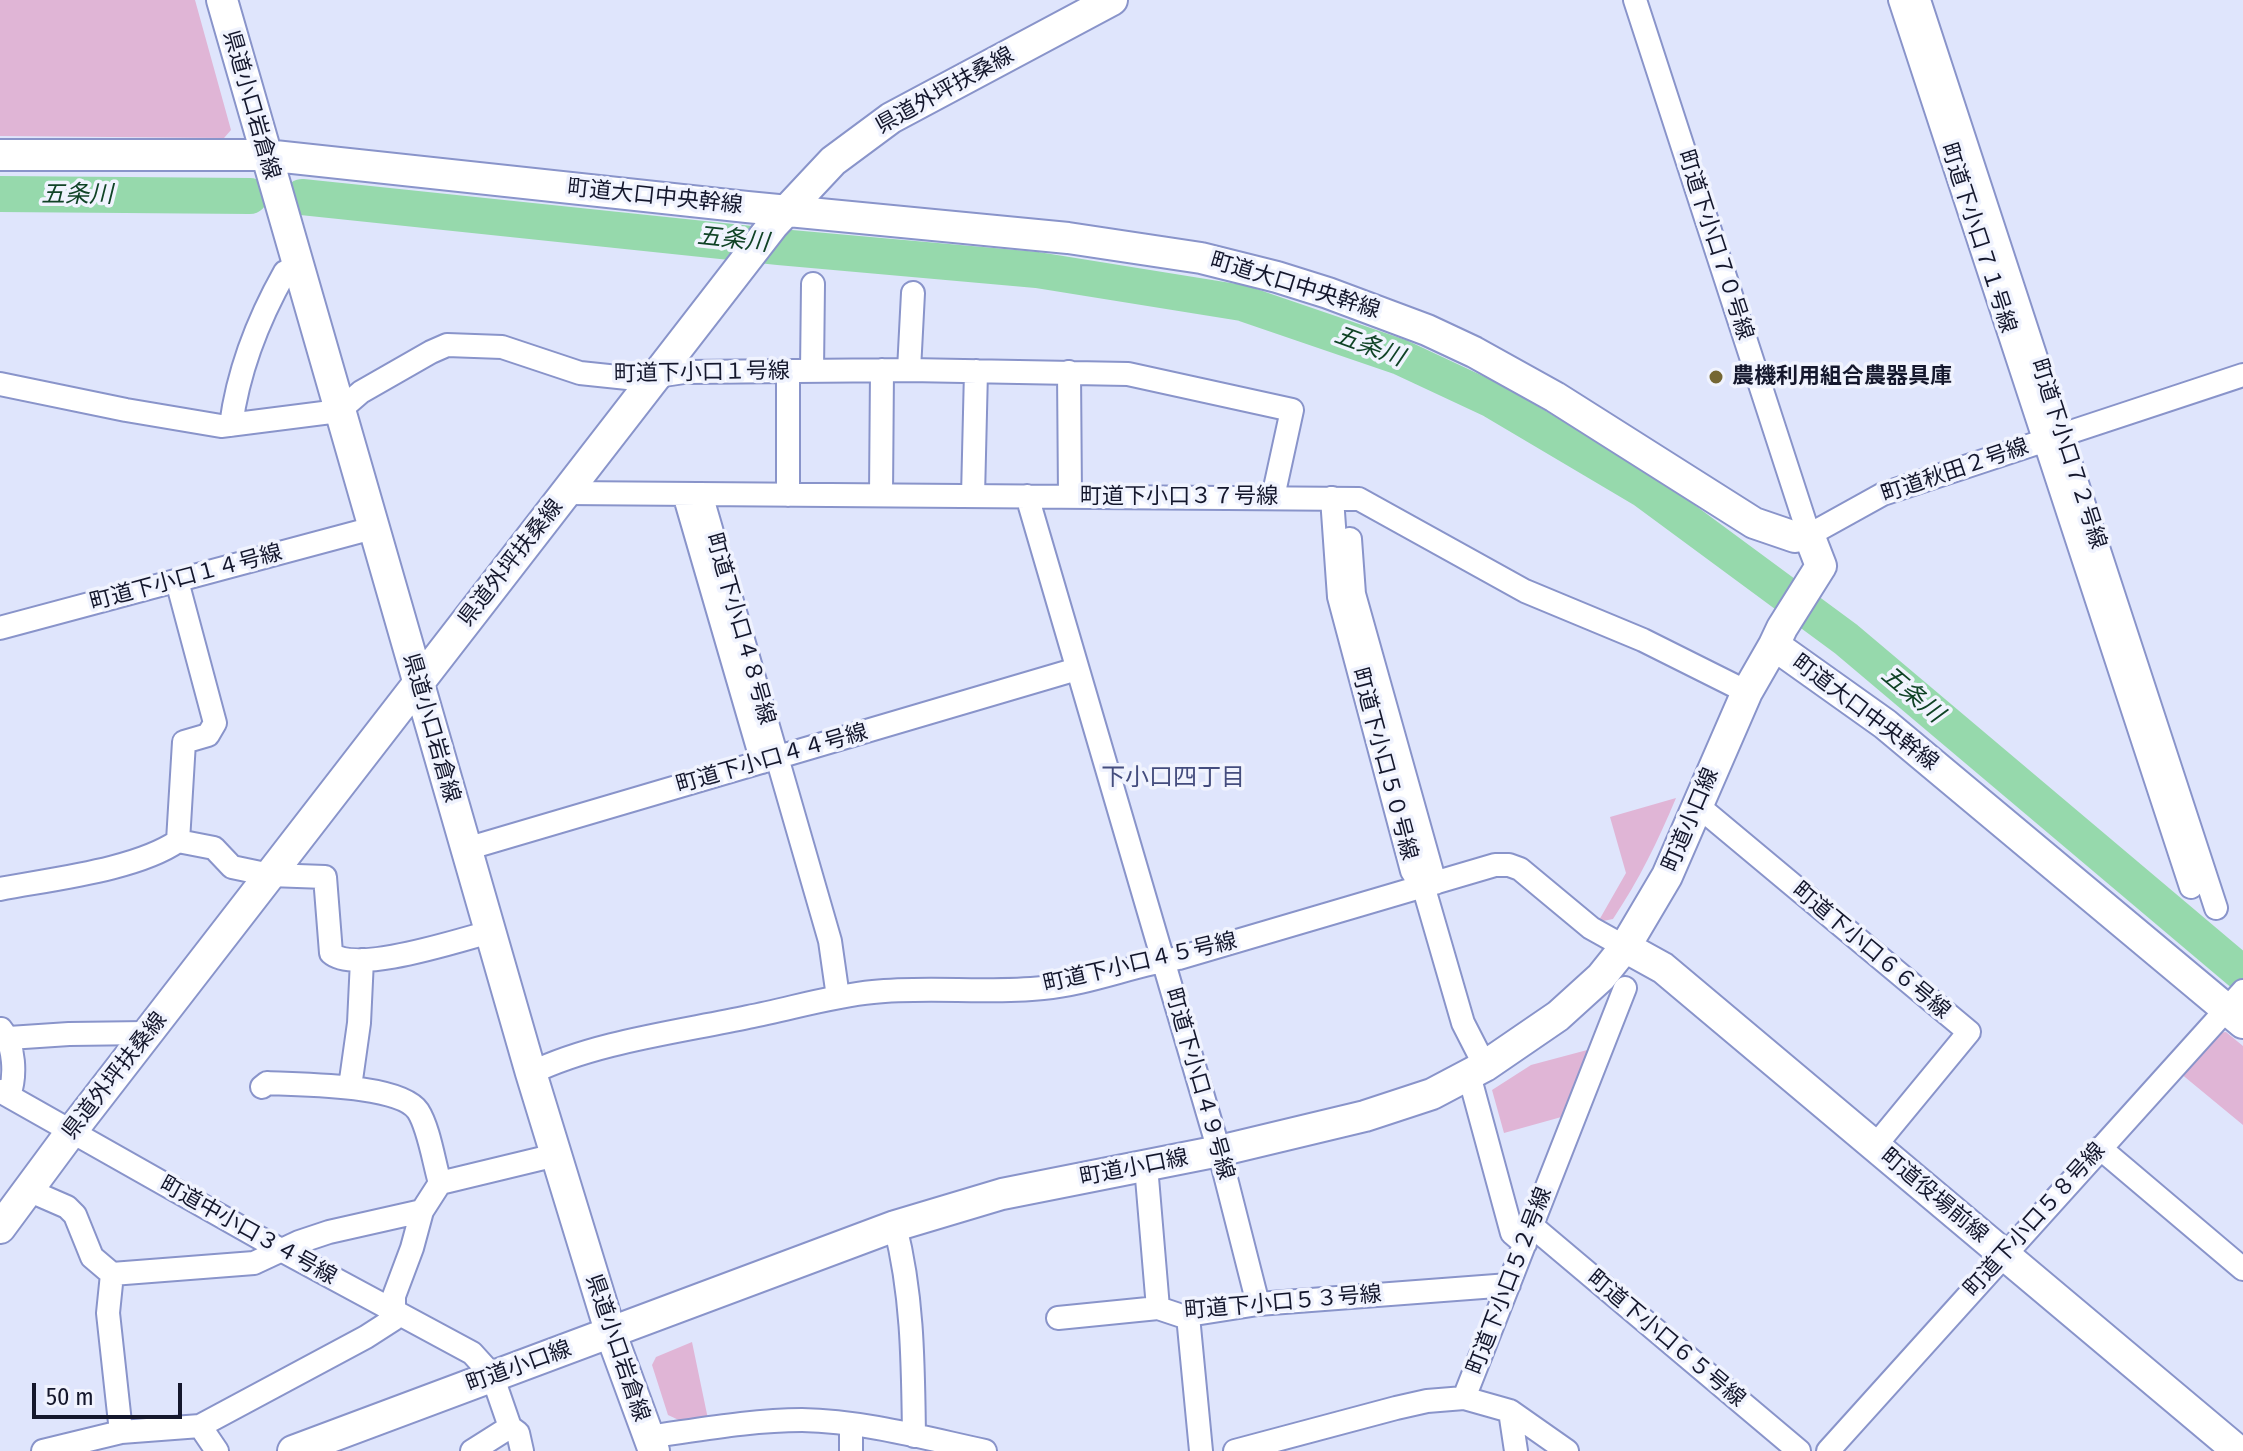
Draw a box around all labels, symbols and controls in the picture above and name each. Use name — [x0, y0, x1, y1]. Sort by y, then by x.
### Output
street label: 県道小口岩倉線 — [217, 27, 285, 183]
street label: 県道外坪扶桑線 — [871, 42, 1019, 140]
street label: 町道下小口７１号線 — [1935, 140, 2021, 336]
street label: 町道下小口７０号線 — [1672, 147, 1758, 343]
street label: 町道大口中央幹線 — [566, 175, 744, 219]
water label: 五条川 — [41, 181, 113, 209]
water label: 五条川 — [696, 222, 770, 258]
street label: 町道大口中央幹線 — [1207, 248, 1383, 324]
water label: 五条川 — [1330, 321, 1408, 373]
street label: 町道下小口７２号線 — [2025, 356, 2111, 552]
street label: 町道下小口１号線 — [614, 358, 790, 388]
place label: 農機利用組合農器具庫 — [1732, 364, 1952, 390]
marker: 農機利用組合農器具庫 — [1707, 368, 1725, 386]
street label: 町道秋田２号線 — [1878, 433, 2032, 509]
street label: 町道下小口３７号線 — [1080, 484, 1278, 510]
street label: 県道外坪扶桑線 — [453, 494, 569, 632]
street label: 町道下小口４８号線 — [700, 530, 780, 728]
street label: 町道下小口１４号線 — [87, 540, 285, 616]
street label: 町道大口中央幹線 — [1787, 649, 1943, 777]
street label: 県道小口岩倉線 — [397, 650, 465, 806]
water label: 五条川 — [1875, 661, 1949, 729]
street label: 町道下小口５０号線 — [1346, 665, 1422, 863]
street label: 町道下小口４４号線 — [673, 719, 871, 799]
district label: 下小口四丁目 — [1101, 764, 1245, 792]
street label: 町道小口線 — [1657, 764, 1725, 876]
street label: 町道下小口６６号線 — [1787, 877, 1955, 1025]
street label: 町道下小口４５号線 — [1041, 928, 1239, 998]
street label: 町道下小口４９号線 — [1159, 985, 1239, 1183]
street label: 県道外坪扶桑線 — [57, 1007, 173, 1145]
street label: 町道下小口５８号線 — [1959, 1138, 2111, 1302]
street label: 町道役場前線 — [1875, 1143, 1993, 1249]
street label: 町道小口線 — [1077, 1145, 1191, 1191]
street label: 町道中小口３４号線 — [155, 1171, 341, 1291]
street label: 町道下小口５２号線 — [1462, 1184, 1558, 1378]
street label: 町道下小口６５号線 — [1582, 1265, 1750, 1413]
street label: 県道小口岩倉線 — [579, 1271, 655, 1425]
street label: 町道下小口５３号線 — [1183, 1281, 1383, 1325]
street label: 町道小口線 — [463, 1336, 575, 1398]
scale bar — [36, 1367, 186, 1417]
text: 50 m — [46, 1383, 94, 1411]

